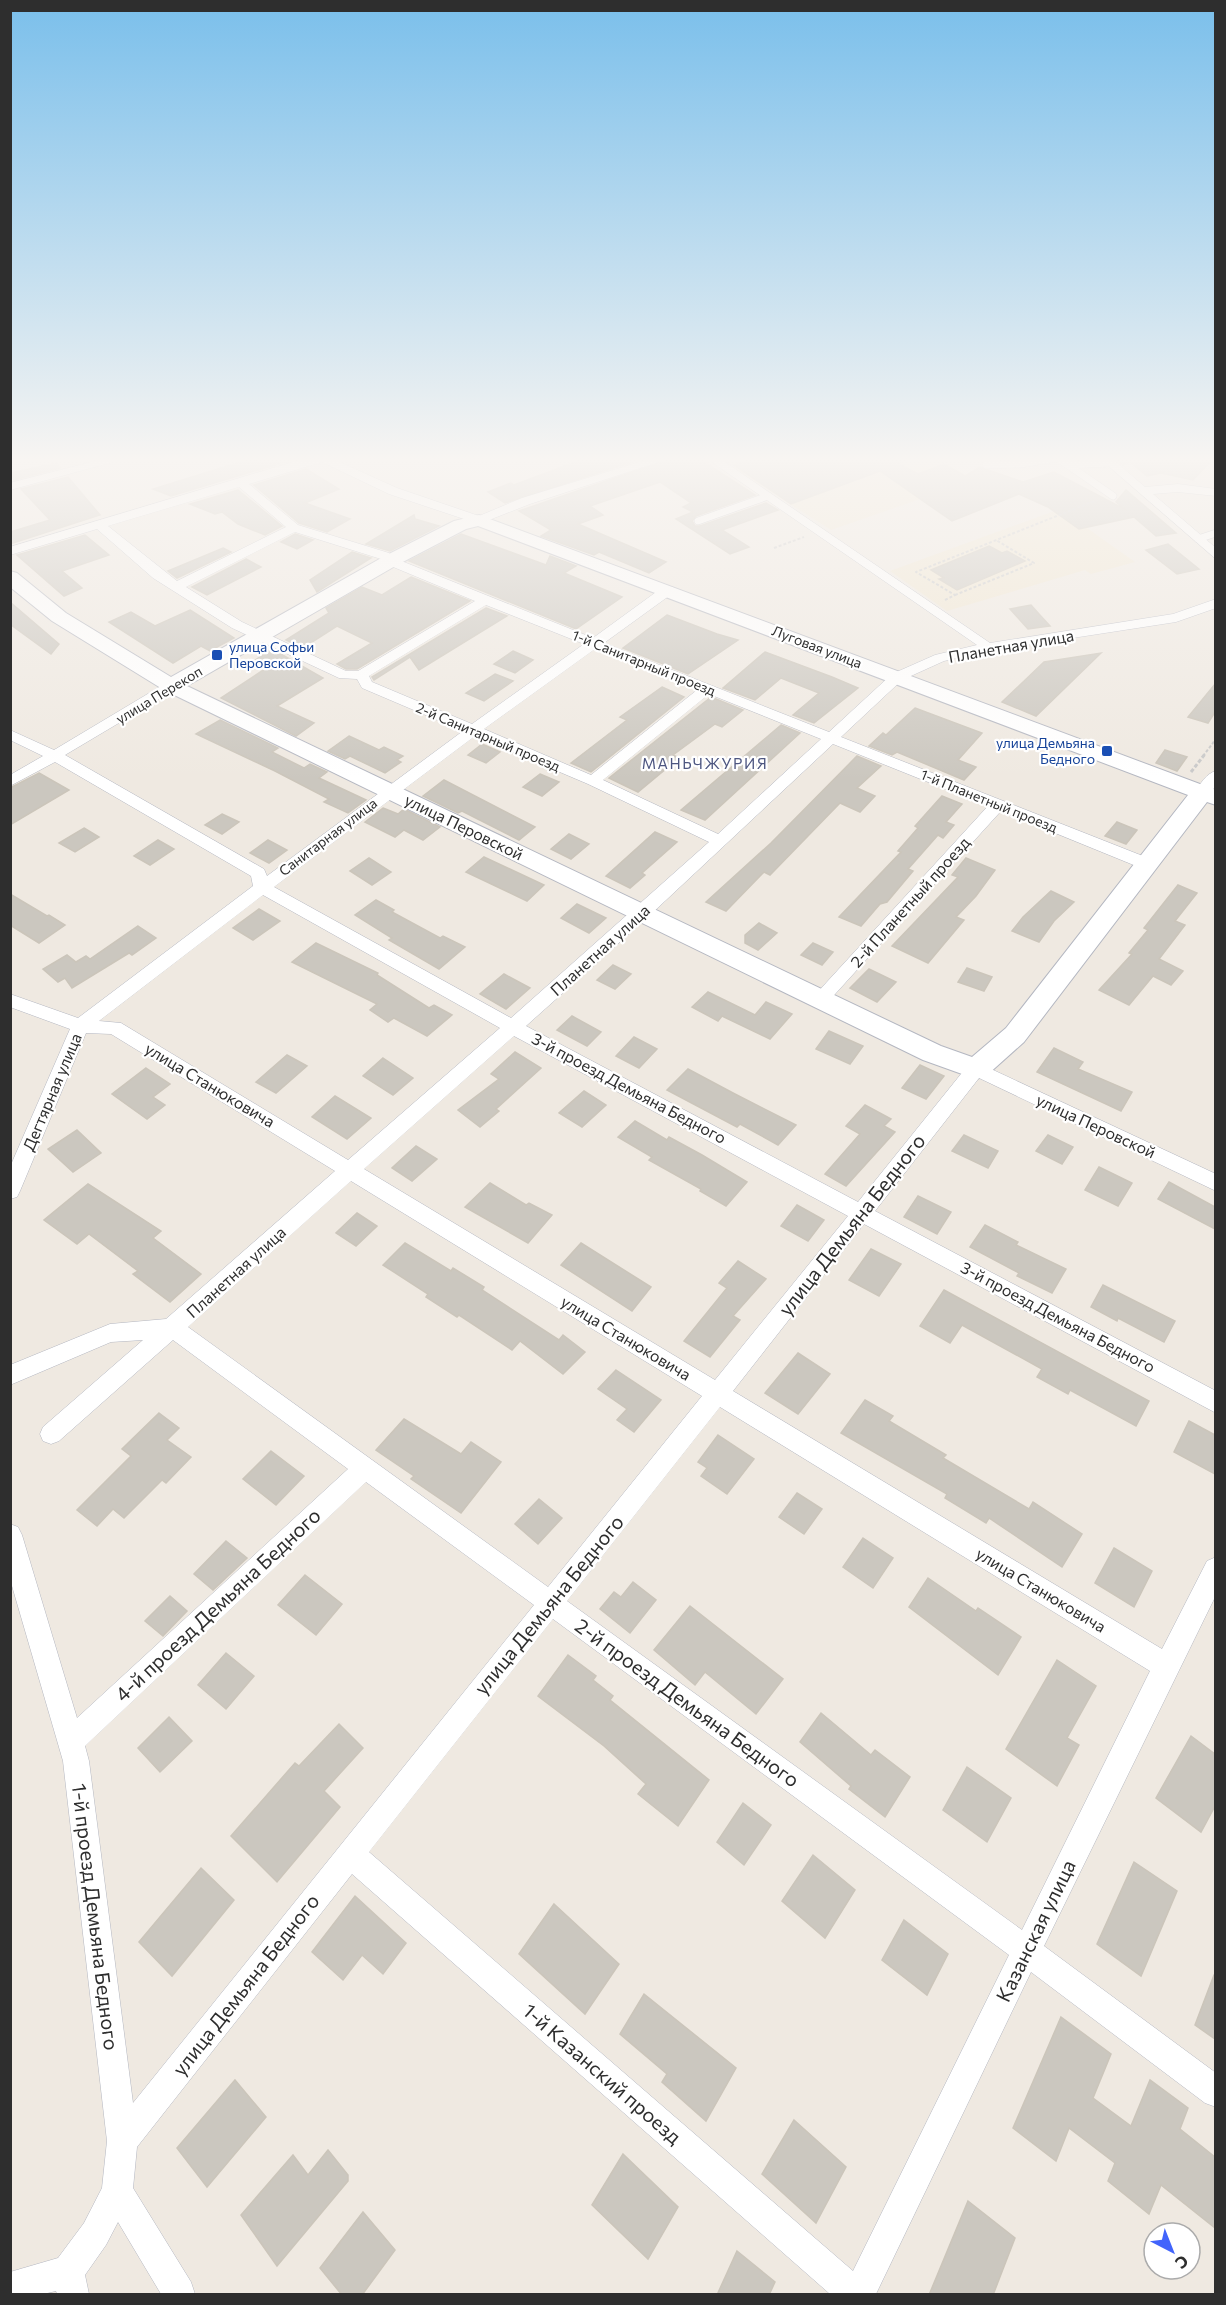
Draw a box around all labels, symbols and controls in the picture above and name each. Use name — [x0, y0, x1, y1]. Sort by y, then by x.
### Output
street label: Луговая улица — [770, 622, 865, 672]
street label: Планетная улица — [947, 625, 1075, 666]
street label: 1-й Санитарный проезд — [570, 626, 718, 699]
place label: улица Софьи Перовской — [229, 638, 314, 671]
marker: улица Софьи Перовской — [210, 648, 224, 662]
street label: улица Перекоп — [112, 662, 205, 727]
street label: 2-й Санитарный проезд — [414, 698, 563, 775]
place label: улица Демьяна Бедного — [996, 734, 1095, 767]
marker: улица Демьяна Бедного — [1100, 744, 1114, 758]
district label: МАНЬЧЖУРИЯ — [642, 754, 768, 772]
street label: 1-й Планетный проезд — [918, 765, 1060, 836]
street label: улица Перовской — [402, 790, 527, 863]
street label: Санитарная улица — [275, 794, 380, 879]
street label: 2-й Планетный проезд — [846, 832, 974, 971]
street label: Планетная улица — [546, 900, 653, 999]
street label: 3-й проезд Демьяна Бедного — [529, 1028, 730, 1147]
street label: Дегтярная улица — [18, 1030, 85, 1153]
street label: улица Станюковича — [142, 1038, 279, 1131]
street label: улица Перовской — [1034, 1090, 1159, 1162]
street label: улица Демьяна Бедного — [773, 1129, 930, 1320]
street label: Планетная улица — [182, 1222, 289, 1321]
street label: 3-й проезд Демьяна Бедного — [958, 1257, 1159, 1376]
street label: улица Станюковича — [558, 1291, 695, 1384]
street label: 4-й проезд Демьяна Бедного — [110, 1503, 325, 1706]
street label: улица Демьяна Бедного — [468, 1510, 628, 1699]
street label: улица Станюковича — [973, 1543, 1110, 1636]
street label: 2-й проезд Демьяна Бедного — [571, 1613, 804, 1792]
street label: 1-й проезд Демьяна Бедного — [68, 1782, 124, 2052]
street label: Казанская улица — [990, 1856, 1080, 2006]
street label: улица Демьяна Бедного — [167, 1889, 324, 2080]
street label: 1-й Казанский проезд — [519, 1998, 687, 2149]
north arrow — [1142, 2221, 1202, 2281]
text: С — [1172, 2252, 1193, 2273]

